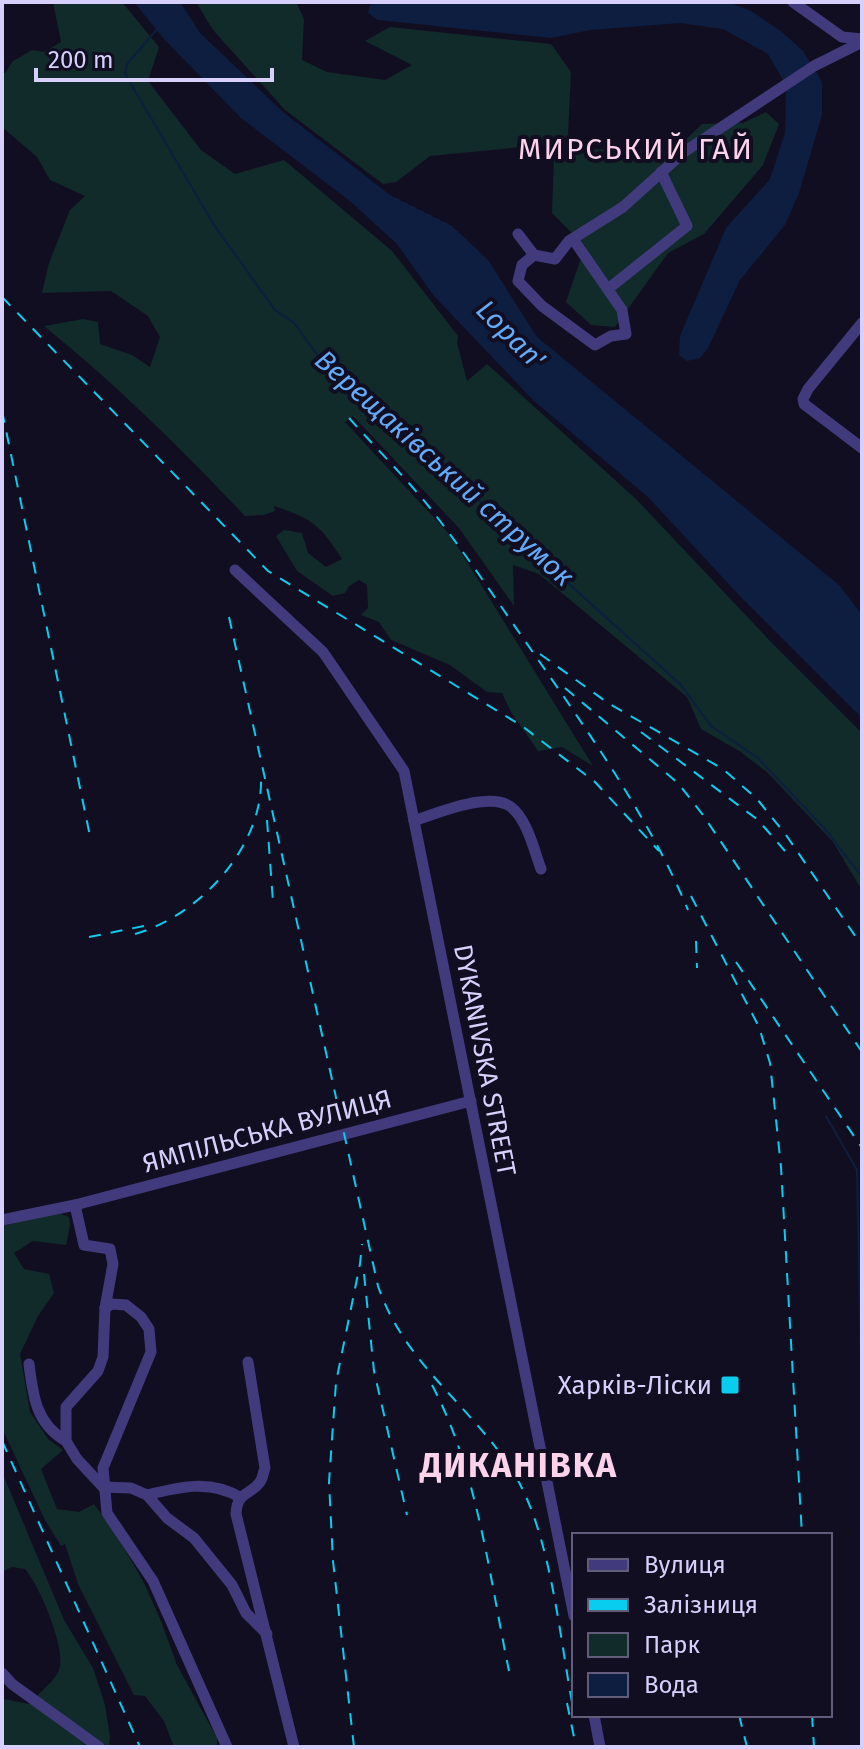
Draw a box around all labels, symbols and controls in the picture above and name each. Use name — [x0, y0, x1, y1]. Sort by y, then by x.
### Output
scale bar — [36, 32, 272, 82]
text: 200 m — [48, 46, 114, 74]
district label: МИРСЬКИЙ ГАЙ — [518, 131, 754, 167]
water label: Lopan' — [470, 293, 553, 376]
water label: Верещаківський струмок — [308, 343, 581, 594]
street label: DYKANIVSKA STREET — [447, 942, 522, 1179]
street label: ЯМПІЛЬСЬКА ВУЛИЦЯ — [139, 1083, 395, 1180]
place label: Харків-Ліски — [558, 1370, 712, 1401]
marker: Харків-Ліски — [719, 1374, 741, 1396]
district label: ДИКАНІВКА — [419, 1445, 618, 1486]
legend — [572, 1533, 832, 1717]
text: Вулиця — [644, 1551, 726, 1579]
text: Залізниця — [644, 1591, 758, 1619]
text: Парк — [644, 1631, 701, 1659]
text: Вода — [644, 1671, 699, 1699]

